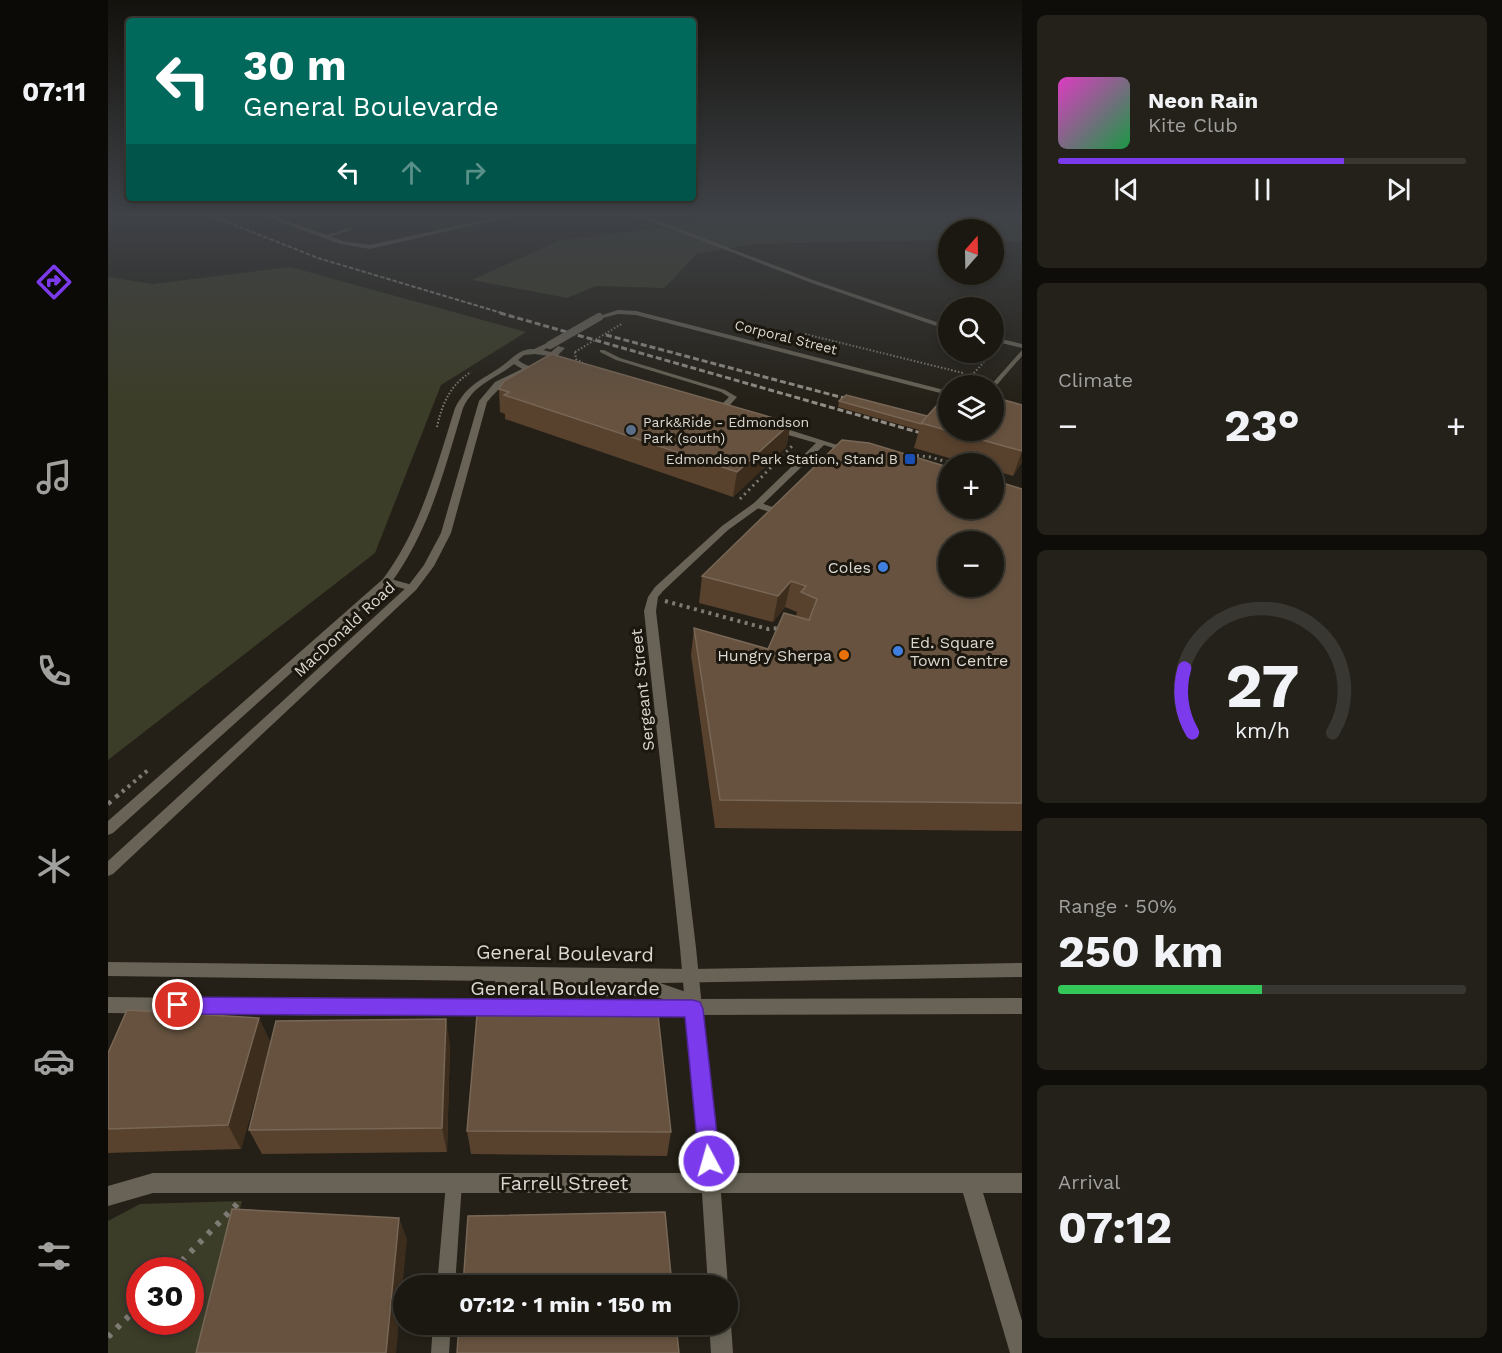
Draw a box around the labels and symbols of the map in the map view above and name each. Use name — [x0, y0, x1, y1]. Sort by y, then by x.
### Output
north arrow — [938, 219, 1004, 285]
street label: Corporal Street — [733, 317, 839, 358]
place label: Park&Ride - Edmondson Park (south) — [643, 414, 809, 446]
marker: Park&Ride - Edmondson Park (south) — [624, 423, 638, 437]
place label: Edmondson Park Station, Stand B — [666, 451, 898, 467]
marker: Edmondson Park Station, Stand B — [903, 452, 917, 466]
place label: Coles — [828, 558, 871, 577]
marker: Coles — [876, 560, 890, 574]
street label: MacDonald Road — [290, 578, 399, 681]
street label: Sergeant Street — [627, 628, 658, 752]
place label: Ed. Square Town Centre — [910, 633, 1008, 670]
marker: Ed. Square Town Centre — [891, 644, 905, 658]
place label: Hungry Sherpa — [717, 646, 832, 665]
marker: Hungry Sherpa — [837, 648, 851, 662]
street label: General Boulevard — [476, 939, 654, 967]
street label: General Boulevarde — [470, 976, 660, 1000]
pin — [152, 979, 203, 1030]
position arrow — [677, 1129, 741, 1193]
street label: Farrell Street — [500, 1171, 629, 1195]
speed limit sign: 30 — [126, 1257, 204, 1335]

